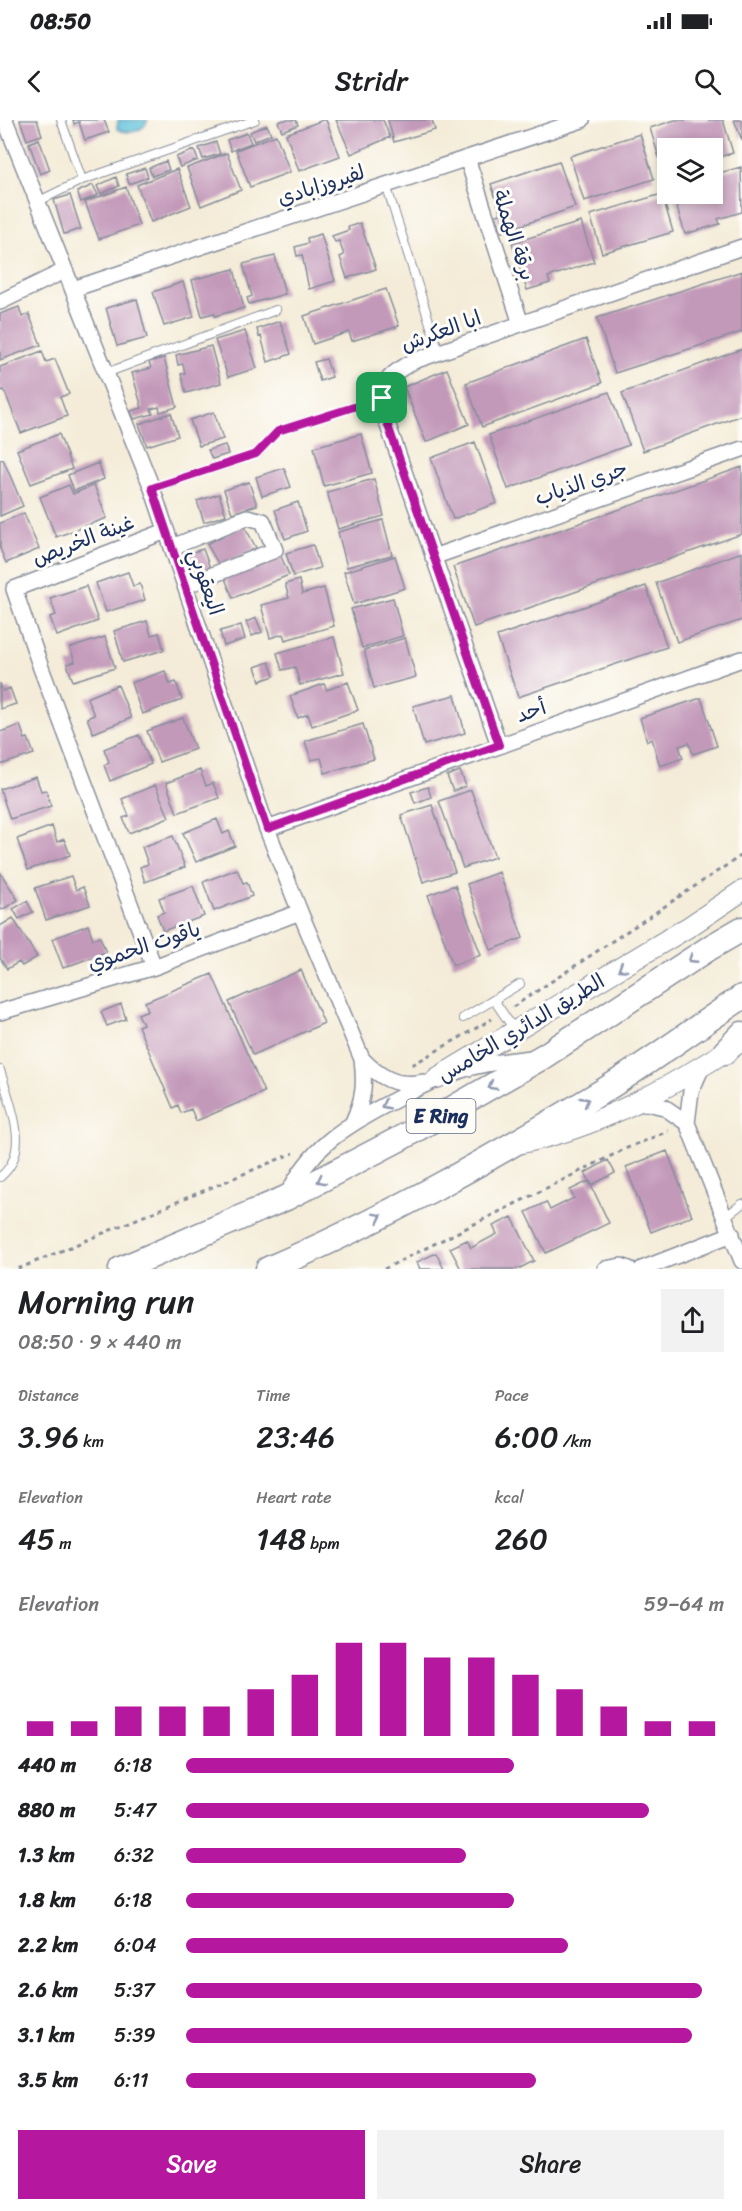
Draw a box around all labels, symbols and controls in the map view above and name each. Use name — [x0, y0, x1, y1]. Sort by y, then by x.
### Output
text: 08:50 — [30, 2, 91, 41]
text: Stridr — [335, 57, 407, 105]
icon: back — [18, 65, 51, 98]
icon: search — [691, 65, 724, 98]
map controls — [657, 138, 723, 204]
button: layers — [657, 138, 723, 204]
street label: لفيروزابادي — [272, 153, 370, 217]
street label: برقة الهملة — [481, 184, 547, 286]
street label: ابا العكرش — [395, 299, 487, 363]
pin — [356, 372, 407, 423]
icon: arrive — [365, 381, 398, 414]
street label: جري الذياب — [529, 449, 633, 517]
street label: غينة الخريص — [26, 503, 140, 577]
street label: اليعقوبي — [177, 544, 235, 620]
street label: أحد — [511, 688, 551, 734]
street label: ياقوت الحموي — [82, 910, 206, 982]
one-way arrow — [688, 952, 699, 963]
one-way arrow — [618, 960, 628, 972]
street label: الطريق الدائري الخامس — [430, 963, 612, 1093]
one-way arrow — [488, 1079, 498, 1090]
one-way arrow — [579, 1097, 589, 1109]
one-way arrow — [381, 1098, 392, 1109]
road number: E Ring — [406, 1099, 476, 1133]
one-way arrow — [317, 1173, 327, 1184]
one-way arrow — [371, 1212, 382, 1224]
text: Morning run — [18, 1273, 194, 1331]
button: share — [661, 1289, 724, 1352]
text: 08:50 · 9 × 440 m — [18, 1325, 181, 1360]
text: Distance — [18, 1381, 79, 1410]
text: Time — [256, 1381, 290, 1410]
text: Pace — [495, 1381, 529, 1410]
text: 3.96 — [18, 1410, 79, 1464]
text: 23:46 — [256, 1410, 335, 1464]
text: 6:00 — [495, 1410, 559, 1464]
text: km — [79, 1427, 104, 1456]
text: /km — [559, 1427, 592, 1456]
text: Elevation — [18, 1483, 83, 1512]
text: Heart rate — [256, 1483, 331, 1512]
text: kcal — [495, 1483, 524, 1512]
text: 45 — [18, 1512, 55, 1566]
text: 148 — [256, 1512, 306, 1566]
text: 260 — [495, 1512, 548, 1566]
text: m — [55, 1529, 72, 1558]
text: bpm — [306, 1529, 340, 1558]
text: Elevation — [18, 1587, 99, 1622]
text: 59–64 m — [644, 1587, 724, 1622]
text: 440 m — [18, 1748, 76, 1783]
text: 6:18 — [114, 1748, 152, 1783]
text: 880 m — [18, 1793, 75, 1828]
text: 5:47 — [114, 1793, 156, 1828]
text: 1.3 km — [18, 1838, 75, 1873]
text: 6:32 — [114, 1838, 154, 1873]
text: 1.8 km — [18, 1883, 76, 1918]
text: 6:18 — [114, 1883, 152, 1918]
text: 2.2 km — [18, 1928, 78, 1963]
text: 6:04 — [114, 1928, 157, 1963]
text: 2.6 km — [18, 1973, 78, 2008]
text: 5:37 — [114, 1973, 155, 2008]
text: 3.1 km — [18, 2018, 75, 2053]
text: 5:39 — [114, 2018, 156, 2053]
text: 3.5 km — [18, 2063, 78, 2098]
text: 6:11 — [114, 2063, 149, 2098]
button: Save — [18, 2130, 365, 2199]
button: Share — [377, 2130, 724, 2199]

